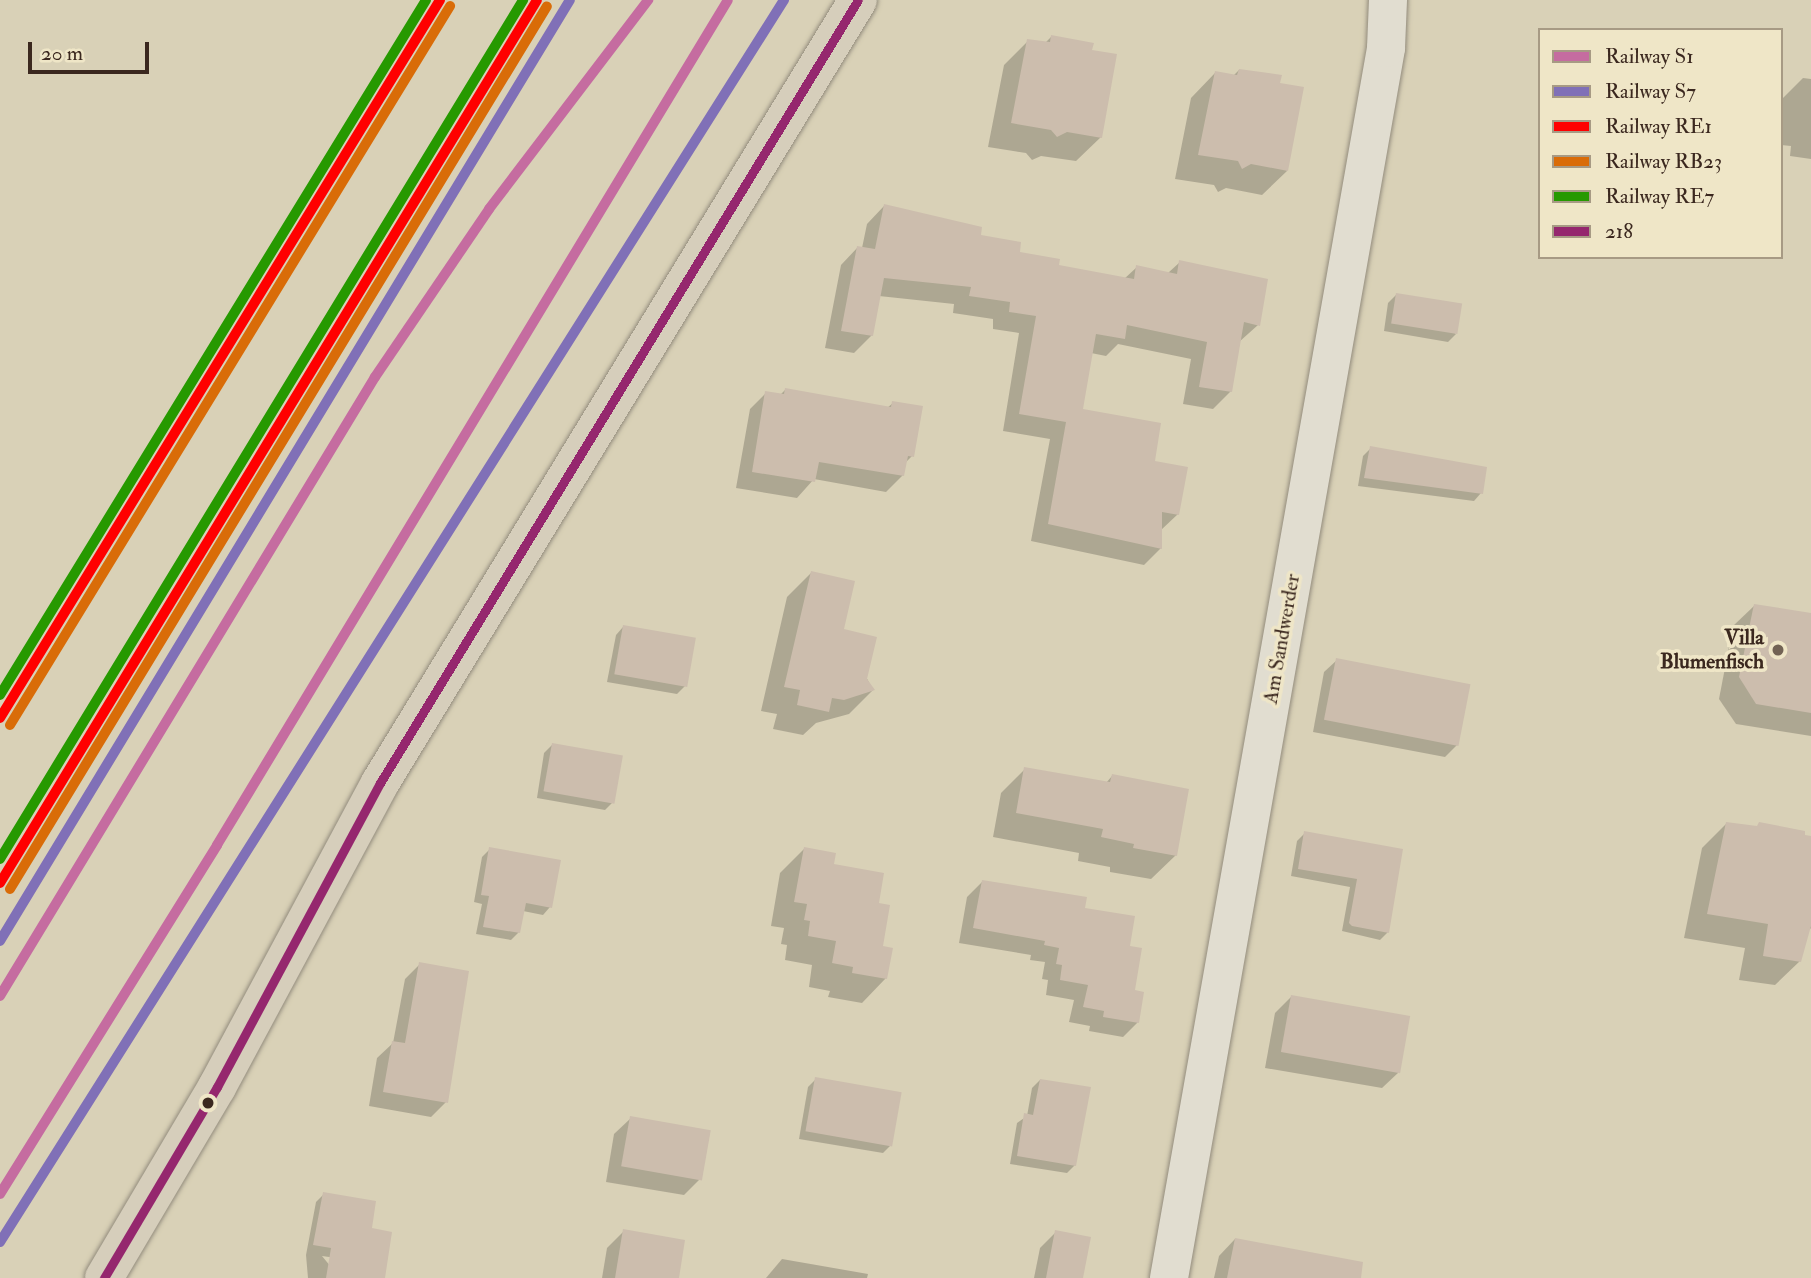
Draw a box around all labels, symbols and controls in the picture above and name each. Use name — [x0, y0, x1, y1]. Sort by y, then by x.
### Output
scale bar — [32, 28, 152, 72]
legend — [1538, 28, 1783, 259]
text: 20 m — [41, 40, 83, 67]
text: Railway S1 — [1605, 43, 1694, 70]
text: Railway S7 — [1605, 78, 1696, 105]
text: Railway RE1 — [1605, 113, 1712, 140]
text: Railway RB23 — [1605, 148, 1722, 175]
text: Railway RE7 — [1605, 183, 1714, 210]
text: 218 — [1605, 218, 1633, 245]
street label: Am Sandwerder — [1258, 572, 1306, 706]
place label: Villa Blumenfisch — [1660, 625, 1764, 675]
marker: Villa Blumenfisch — [1770, 642, 1786, 658]
unlabelled marker — [201, 1096, 215, 1110]

